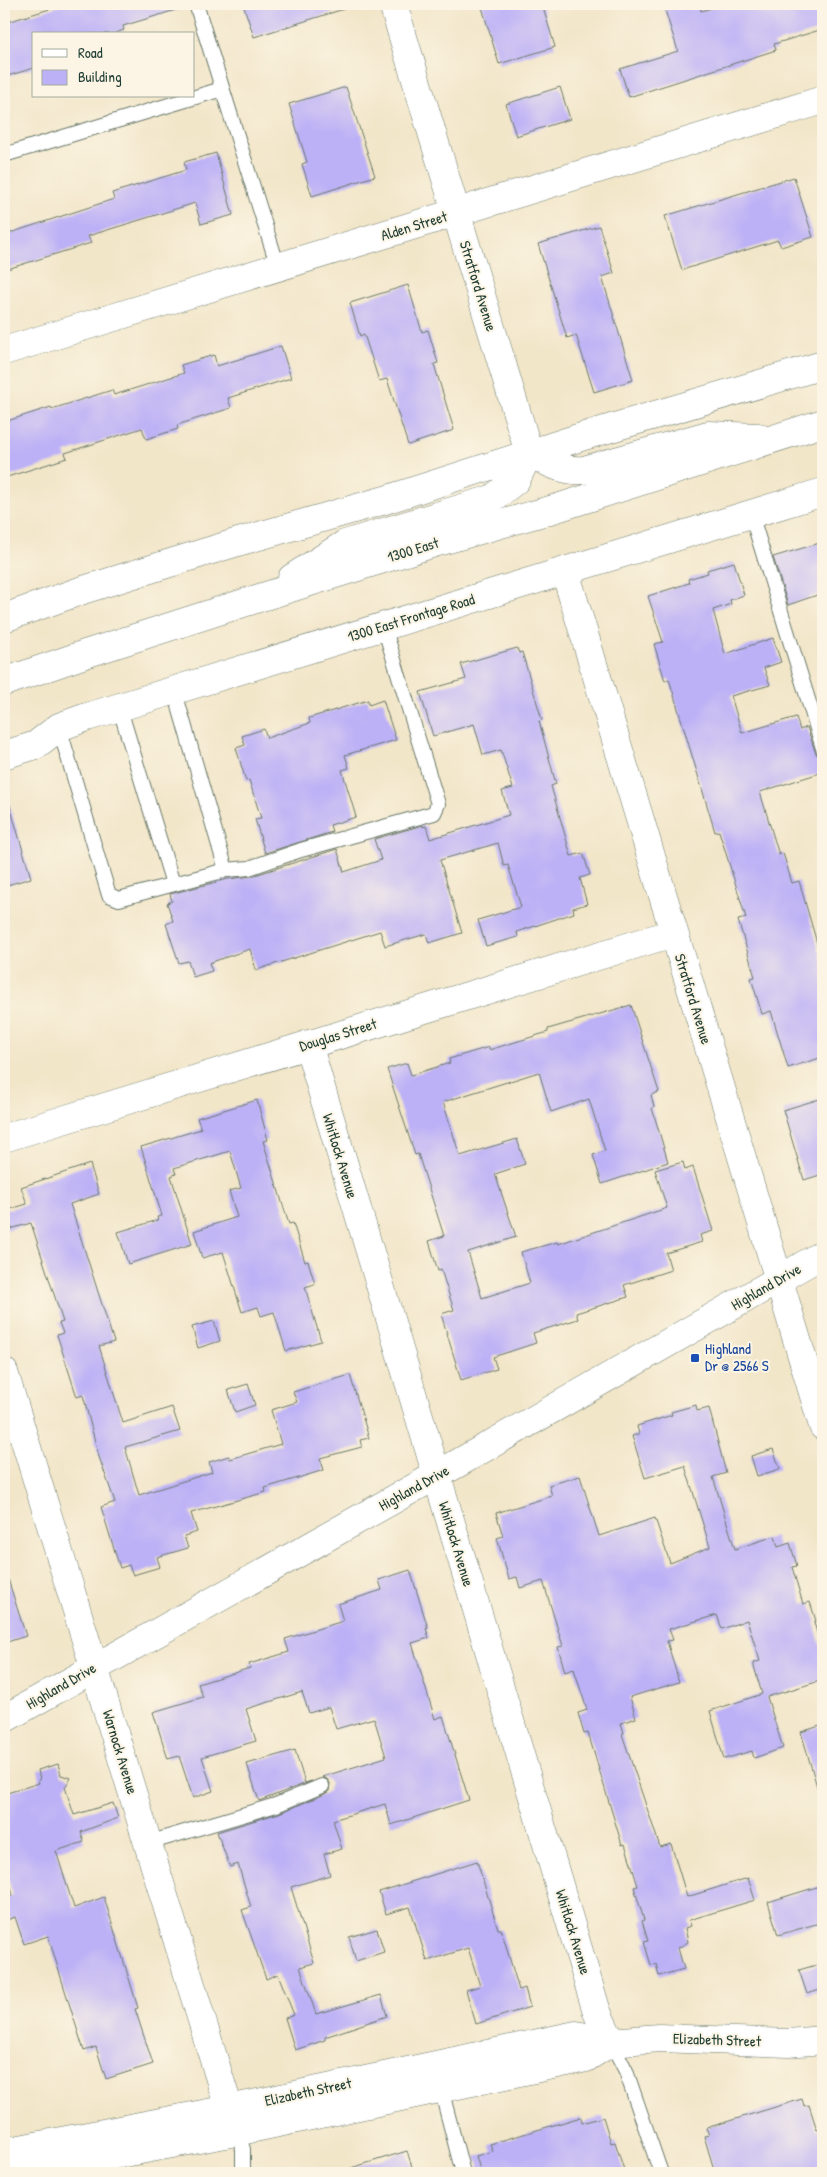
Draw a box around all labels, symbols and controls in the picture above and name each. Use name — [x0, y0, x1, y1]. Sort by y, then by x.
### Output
legend — [32, 32, 195, 98]
text: Road — [78, 42, 103, 63]
text: Building — [78, 66, 122, 87]
street label: Alden Street — [378, 205, 450, 246]
street label: Stratford Avenue — [455, 238, 502, 334]
street label: 1300 East — [385, 532, 442, 567]
street label: 1300 East Frontage Road — [345, 588, 477, 647]
street label: Stratford Avenue — [670, 951, 717, 1047]
street label: Douglas Street — [297, 1013, 380, 1056]
street label: Whitlock Avenue — [318, 1111, 363, 1201]
street label: Highland Drive — [727, 1258, 805, 1315]
place label: Highland Dr @ 2566 S — [705, 1338, 769, 1376]
marker: Highland Dr @ 2566 S — [689, 1352, 701, 1364]
street label: Highland Drive — [375, 1460, 453, 1516]
street label: Whitlock Avenue — [434, 1499, 479, 1589]
street label: Highland Drive — [22, 1657, 100, 1714]
street label: Warnock Avenue — [98, 1707, 143, 1797]
street label: Whitlock Avenue — [551, 1887, 596, 1977]
street label: Elizabeth Street — [673, 2027, 762, 2052]
street label: Elizabeth Street — [263, 2072, 354, 2111]

